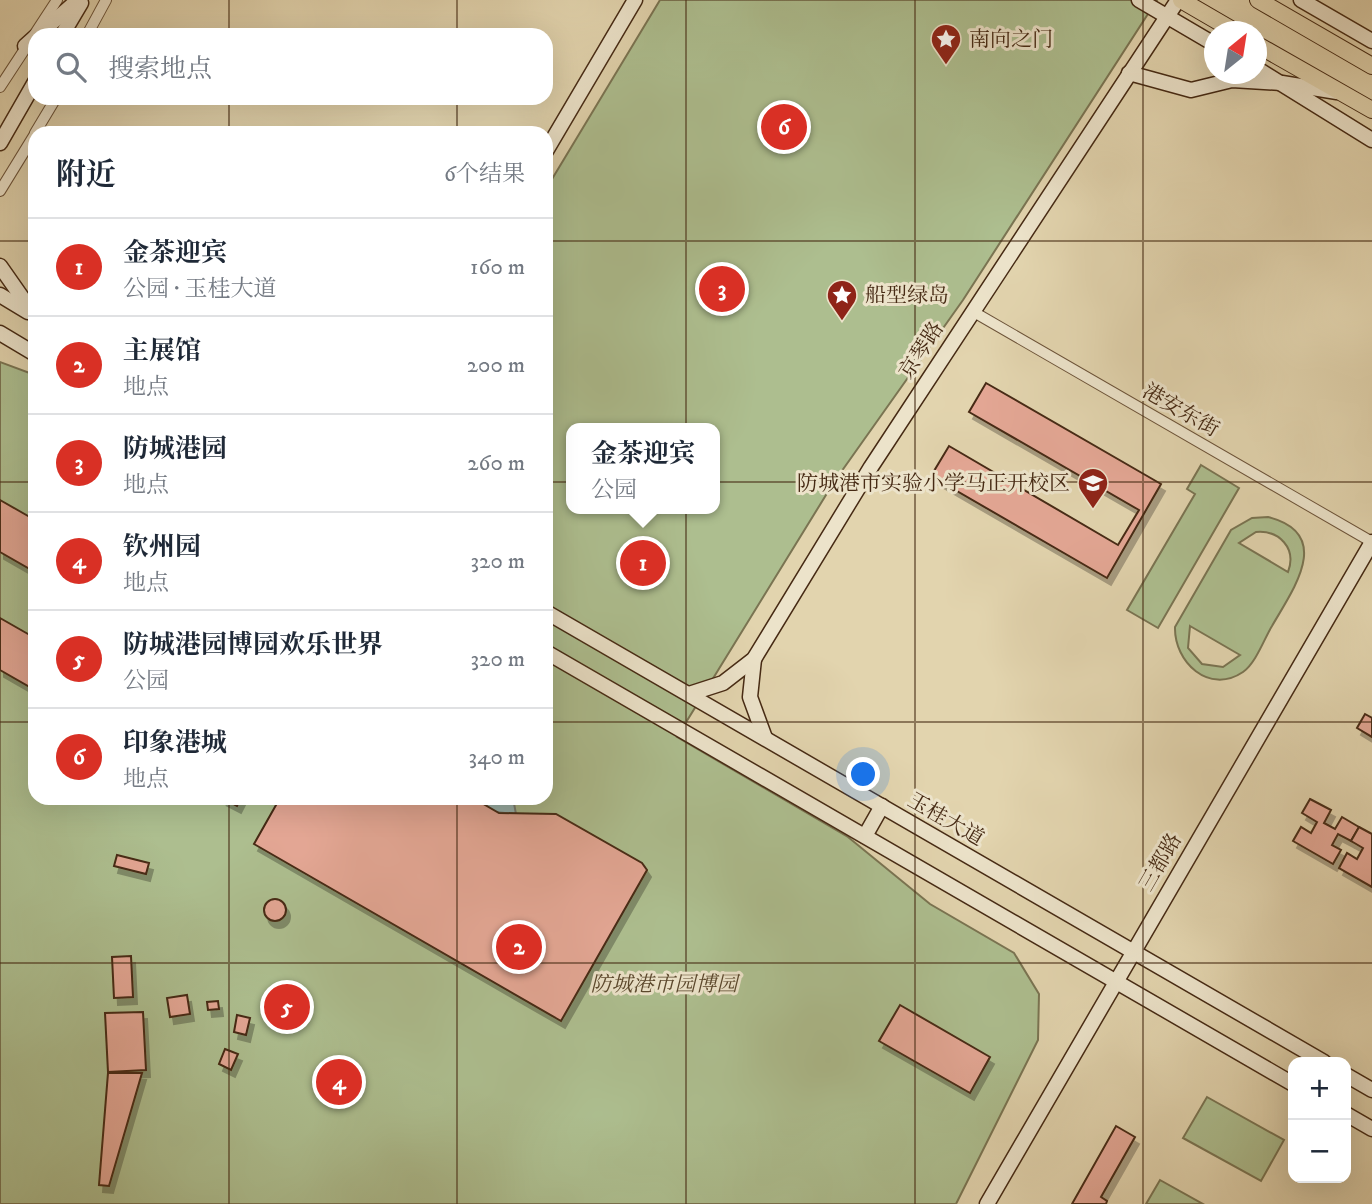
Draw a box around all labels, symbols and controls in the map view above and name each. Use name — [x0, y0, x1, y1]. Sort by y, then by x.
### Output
north arrow — [1204, 21, 1267, 84]
place icon: 南向之门 — [929, 22, 963, 66]
place label: 南向之门 — [969, 27, 1053, 53]
search box — [28, 28, 553, 105]
icon: search — [52, 48, 90, 86]
text: 搜索地点 — [108, 53, 212, 86]
pin: 6 — [761, 101, 807, 153]
text: 附近 — [56, 157, 116, 194]
text: 6个结果 — [444, 160, 525, 189]
text: 金茶迎宾 — [123, 237, 227, 270]
text: 1 — [75, 253, 83, 282]
text: 160 m — [470, 253, 525, 282]
pin: 3 — [699, 263, 745, 315]
text: 公园 · 玉桂大道 — [123, 275, 276, 304]
place icon: 船型绿岛 — [825, 278, 859, 322]
place label: 船型绿岛 — [865, 283, 949, 309]
street label: 京琴路 — [894, 317, 950, 384]
text: 主展馆 — [123, 335, 201, 368]
text: 2 — [73, 351, 85, 380]
text: 200 m — [467, 351, 525, 380]
text: 地点 — [123, 373, 169, 402]
street label: 港安东街 — [1138, 379, 1223, 443]
popup — [566, 423, 720, 514]
text: 防城港园 — [123, 433, 227, 466]
text: 金茶迎宾 — [591, 438, 695, 471]
text: 3 — [75, 449, 83, 478]
text: 260 m — [467, 449, 525, 478]
school or university icon: 防城港市实验小学马正开校区 — [1076, 466, 1110, 510]
text: 地点 — [123, 471, 169, 500]
place label: 防城港市实验小学马正开校区 — [797, 471, 1070, 497]
text: 公园 — [591, 476, 637, 505]
text: 钦州园 — [123, 531, 201, 564]
pin: 1 — [620, 537, 666, 589]
text: 4 — [72, 547, 86, 576]
text: 320 m — [471, 547, 525, 576]
text: 地点 — [123, 569, 169, 598]
text: 防城港园博园欢乐世界 — [123, 629, 383, 662]
text: 5 — [73, 645, 85, 674]
text: 320 m — [471, 645, 525, 674]
text: 公园 — [123, 667, 169, 696]
text: 印象港城 — [123, 727, 227, 760]
text: 6 — [73, 743, 85, 772]
text: 340 m — [469, 743, 525, 772]
your location — [846, 757, 880, 791]
text: 地点 — [123, 765, 169, 794]
street label: 玉桂大道 — [903, 788, 988, 852]
street label: 三都路 — [1134, 829, 1188, 896]
pin: 2 — [496, 921, 542, 973]
park label: 防城港市园博园 — [591, 972, 740, 998]
pin: 5 — [264, 981, 310, 1033]
pin: 4 — [316, 1056, 362, 1108]
map controls — [1288, 1057, 1351, 1183]
button: + — [1288, 1057, 1351, 1120]
button: − — [1288, 1120, 1351, 1183]

